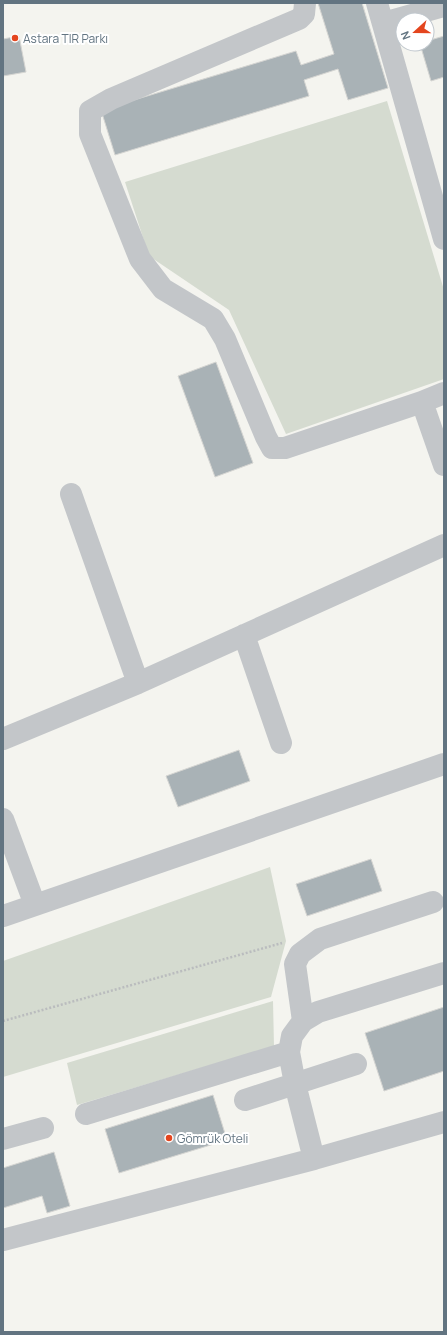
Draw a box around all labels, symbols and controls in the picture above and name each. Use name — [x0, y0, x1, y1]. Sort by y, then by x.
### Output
north arrow — [395, 12, 435, 52]
text: N — [397, 29, 414, 42]
place label: Astara TIR Parkı — [23, 30, 108, 47]
marker: Astara TIR Parkı — [10, 33, 20, 43]
place label: Gömrük Oteli — [177, 1130, 248, 1147]
marker: Gömrük Oteli — [164, 1133, 174, 1143]

